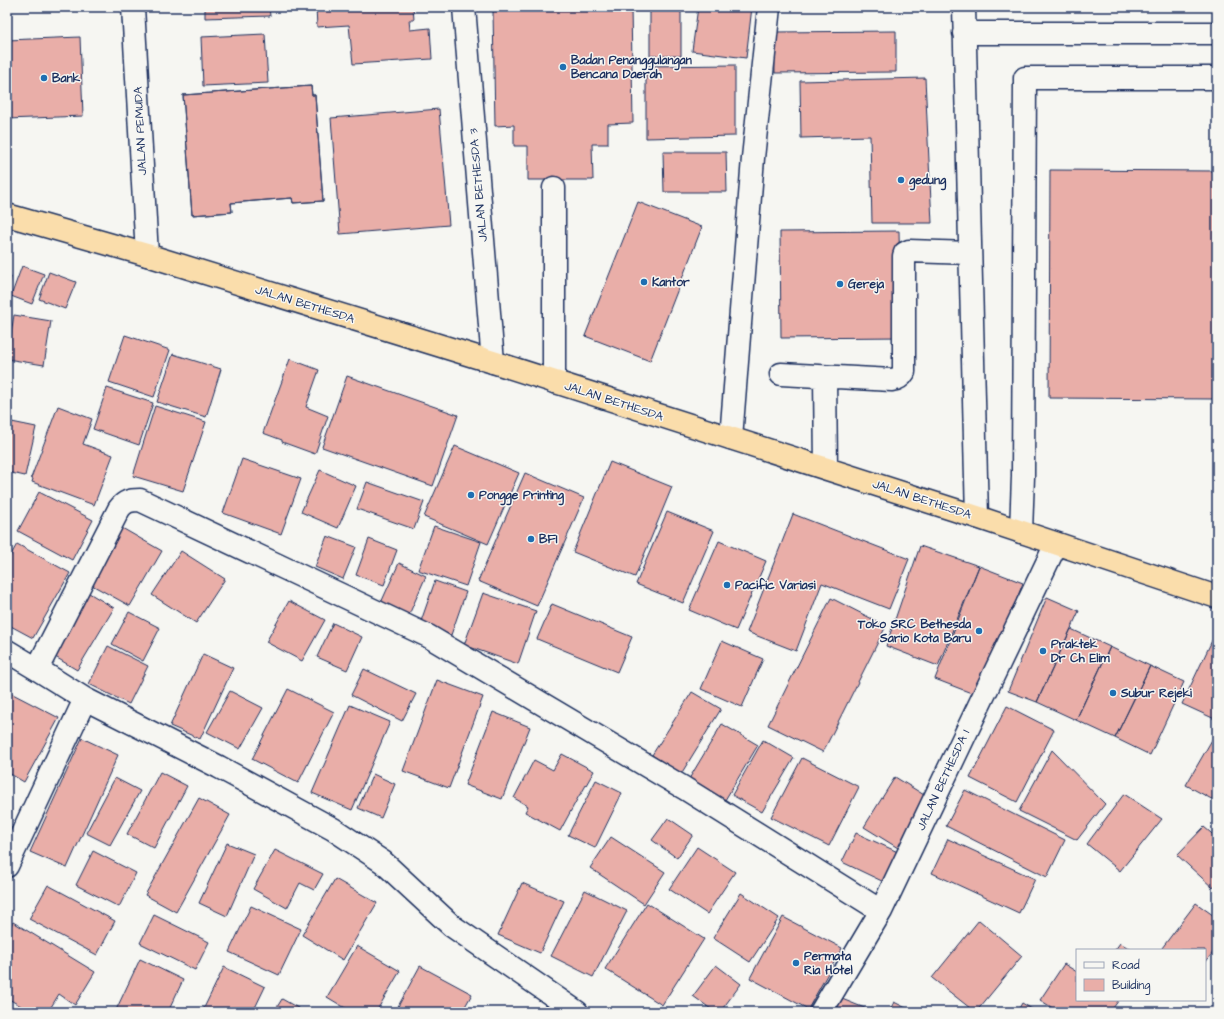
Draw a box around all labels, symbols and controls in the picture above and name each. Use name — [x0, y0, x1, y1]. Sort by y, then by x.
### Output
place label: Badan Penanggulangan Bencana Daerah — [571, 52, 692, 83]
marker: Badan Penanggulangan Bencana Daerah — [558, 62, 568, 72]
place label: Bank — [52, 70, 81, 87]
marker: Bank — [39, 73, 49, 83]
street label: JALAN PEMUDA — [130, 86, 151, 176]
street label: JALAN BETHESDA 3 — [465, 127, 492, 242]
place label: gedung — [909, 172, 947, 191]
marker: gedung — [896, 175, 906, 185]
place label: Kantor — [652, 274, 690, 291]
place label: Gereja — [848, 276, 885, 294]
marker: Kantor — [639, 277, 649, 287]
marker: Gereja — [835, 279, 845, 289]
street label: JALAN BETHESDA — [253, 281, 357, 328]
street label: JALAN BETHESDA — [562, 377, 666, 426]
street label: JALAN BETHESDA — [870, 475, 974, 524]
place label: Pongge Printing — [479, 487, 565, 506]
marker: Pongge Printing — [466, 490, 476, 500]
place label: BFI — [539, 531, 558, 548]
marker: BFI — [526, 534, 536, 544]
place label: Pacific Variasi — [735, 577, 816, 594]
marker: Pacific Variasi — [722, 580, 732, 590]
place label: Toko SRC Bethesda Sario Kota Baru — [857, 616, 972, 647]
marker: Toko SRC Bethesda Sario Kota Baru — [974, 626, 984, 636]
place label: Praktek Dr Ch Elim — [1051, 636, 1110, 667]
marker: Praktek Dr Ch Elim — [1038, 646, 1048, 656]
place label: Subur Rejeki — [1120, 685, 1192, 703]
marker: Subur Rejeki — [1108, 688, 1118, 698]
street label: JALAN BETHESDA 1 — [913, 727, 974, 833]
place label: Permata Ria Hotel — [804, 948, 853, 979]
legend — [1076, 949, 1206, 1001]
text: Road — [1112, 957, 1140, 974]
marker: Permata Ria Hotel — [791, 958, 801, 968]
text: Building — [1112, 977, 1150, 995]

